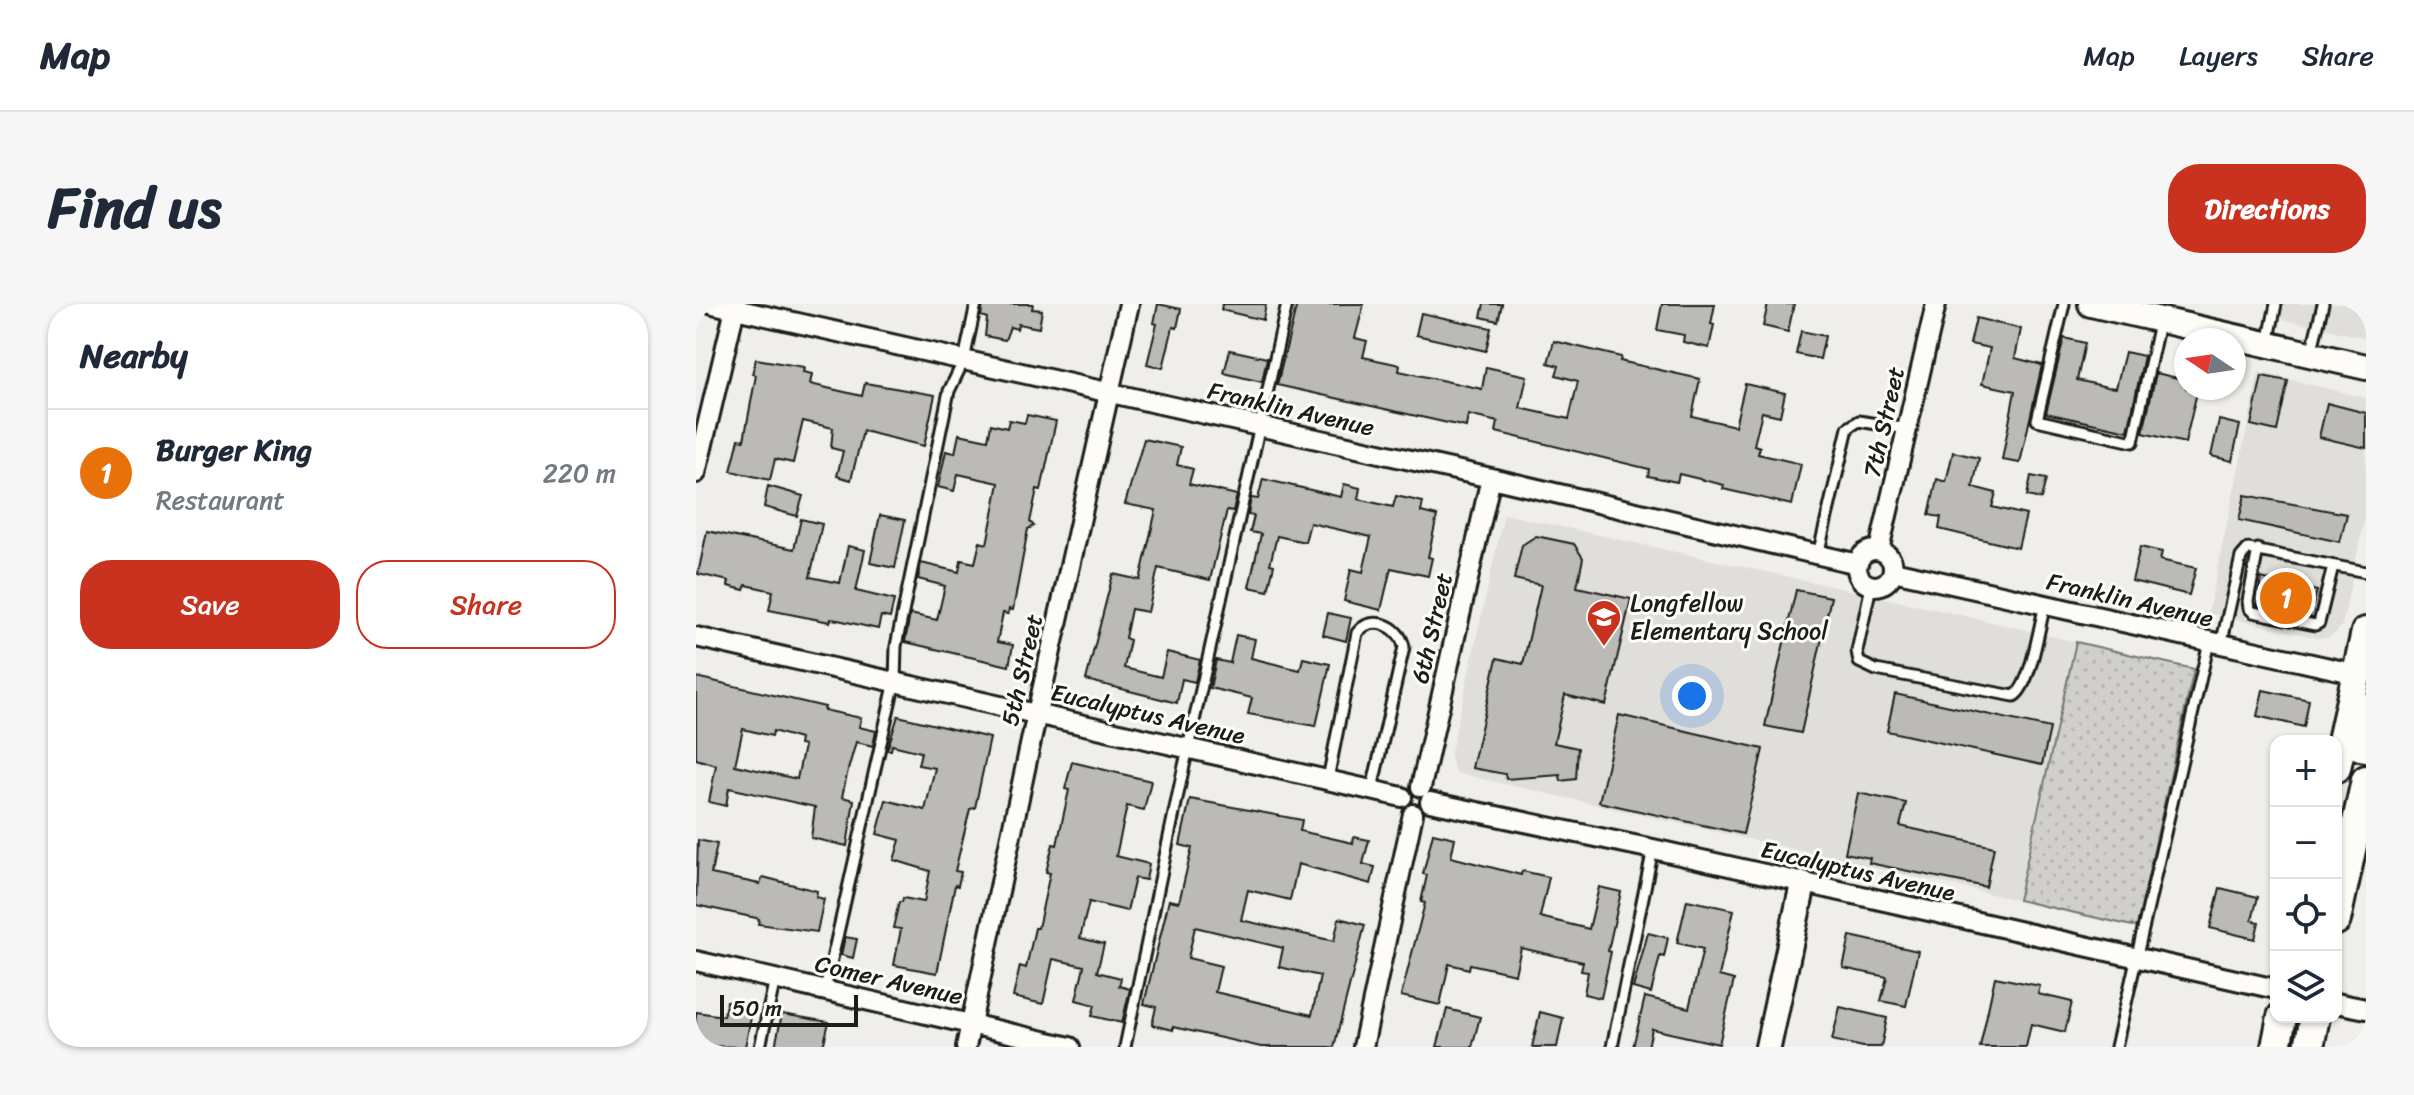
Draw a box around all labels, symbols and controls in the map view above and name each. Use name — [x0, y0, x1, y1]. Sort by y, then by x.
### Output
text: Map — [40, 22, 110, 89]
text: Map — [2083, 31, 2135, 80]
text: Layers — [2179, 31, 2258, 80]
text: Share — [2302, 31, 2374, 80]
text: Find us — [48, 159, 221, 258]
button: Directions — [2168, 164, 2366, 253]
text: Nearby — [80, 326, 188, 386]
north arrow — [2174, 328, 2246, 400]
street label: 7th Street — [1851, 362, 1917, 482]
street label: Franklin Avenue — [1204, 369, 1378, 449]
text: Burger King — [156, 423, 312, 477]
text: 1 — [100, 450, 112, 496]
text: 220 m — [543, 450, 616, 496]
text: Restaurant — [156, 477, 285, 523]
button: Save — [80, 560, 340, 649]
button: Share — [356, 560, 616, 649]
street label: Franklin Avenue — [2043, 560, 2217, 640]
street label: 6th Street — [1399, 568, 1465, 688]
pin: 1 — [2260, 568, 2312, 628]
place label: Longfellow Elementary School — [1630, 582, 1829, 652]
school or university icon: Longfellow Elementary School — [1585, 598, 1623, 648]
street label: 5th Street — [989, 610, 1055, 730]
street label: Eucalyptus Avenue — [1047, 671, 1250, 757]
your location — [1672, 676, 1712, 716]
map controls — [2270, 735, 2342, 1023]
button: + — [2270, 735, 2342, 807]
button: − — [2270, 807, 2342, 879]
street label: Eucalyptus Avenue — [1757, 828, 1960, 914]
button: locate — [2270, 879, 2342, 951]
street label: Comer Avenue — [811, 943, 967, 1017]
button: layers — [2270, 951, 2342, 1023]
text: 50 m — [732, 989, 782, 1028]
scale bar — [720, 991, 858, 1027]

